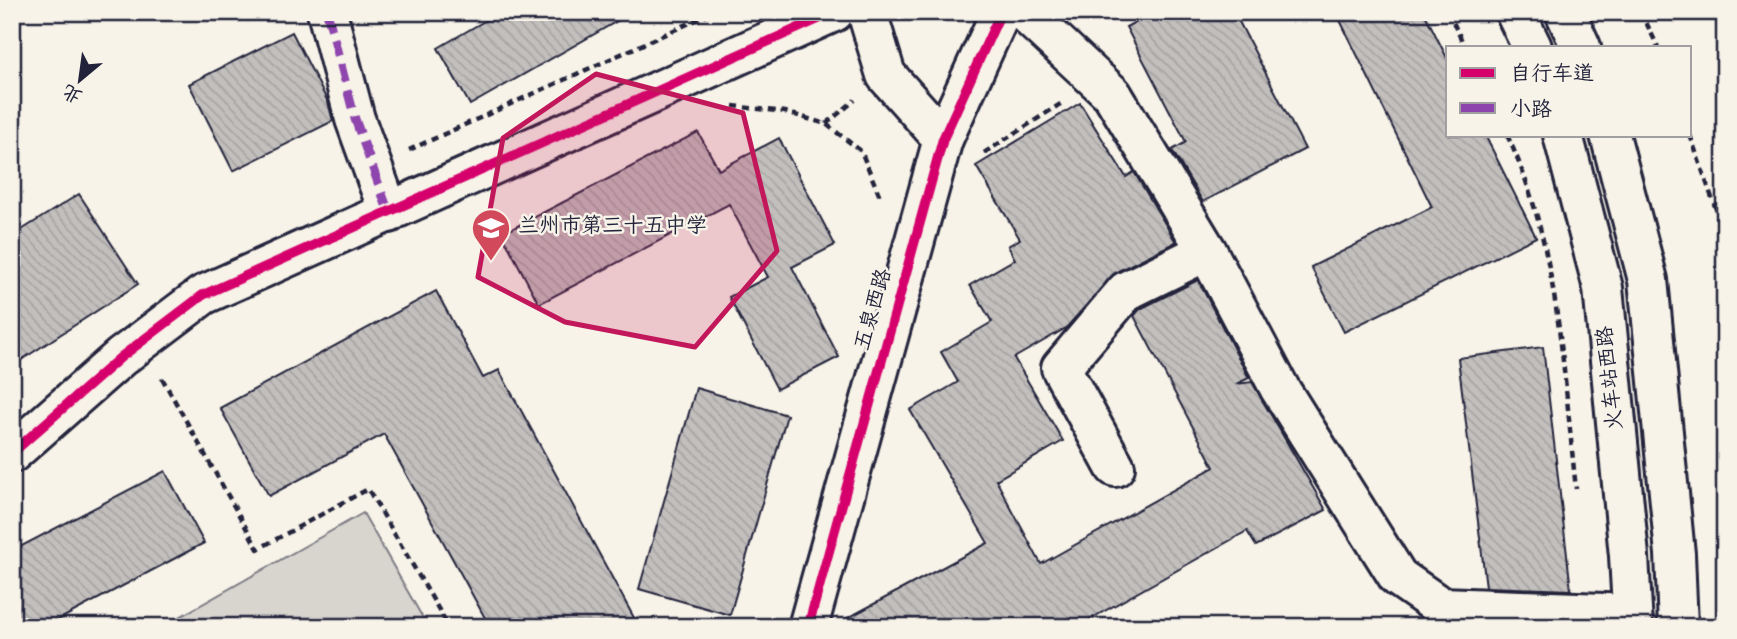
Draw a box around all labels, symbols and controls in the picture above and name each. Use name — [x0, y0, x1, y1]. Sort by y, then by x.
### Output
north arrow — [46, 46, 116, 116]
legend — [1446, 46, 1692, 136]
text: 自行车道 — [1510, 61, 1594, 91]
text: 北 — [59, 75, 88, 108]
text: 小路 — [1510, 97, 1552, 127]
school or university icon: 兰州市第三十五中学 — [470, 207, 512, 262]
place label: 兰州市第三十五中学 — [518, 213, 707, 243]
street label: 五泉西路 — [849, 265, 901, 355]
street label: 火车站西路 — [1592, 324, 1632, 432]

